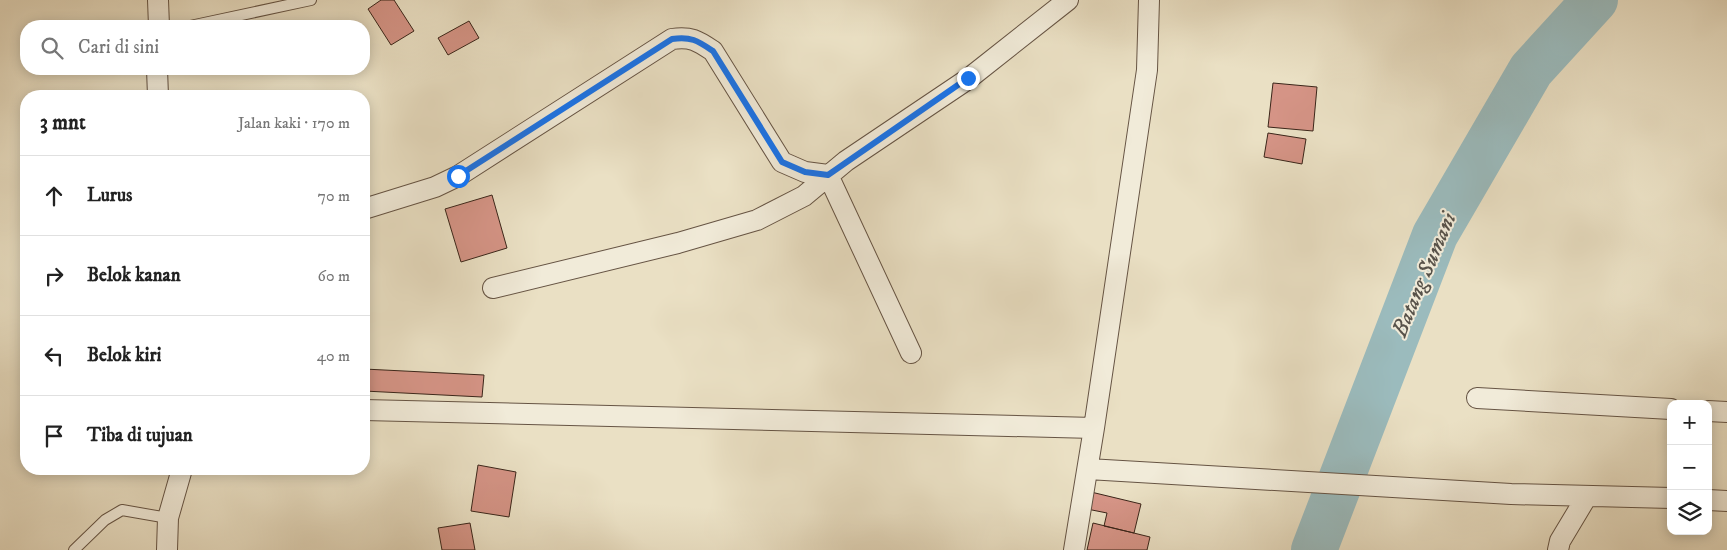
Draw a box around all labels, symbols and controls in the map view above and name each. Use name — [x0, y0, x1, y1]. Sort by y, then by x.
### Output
search box — [20, 20, 370, 75]
icon: search — [38, 34, 66, 62]
text: Cari di sini — [78, 36, 159, 59]
route end — [957, 67, 980, 90]
text: 3 mnt — [40, 110, 86, 136]
text: Jalan kaki · 170 m — [238, 113, 350, 133]
route start — [447, 165, 470, 188]
icon: ahead — [40, 182, 68, 210]
text: Lurus — [87, 184, 132, 207]
text: 70 m — [318, 186, 350, 206]
water label: Batang Sumani — [1386, 207, 1463, 342]
icon: right — [40, 262, 68, 290]
text: Belok kanan — [87, 264, 181, 287]
text: 60 m — [318, 266, 350, 286]
icon: left — [40, 342, 68, 370]
text: Belok kiri — [87, 344, 161, 367]
text: 40 m — [317, 346, 350, 366]
map controls — [1667, 400, 1712, 535]
button: + — [1667, 400, 1712, 445]
icon: arrive — [40, 422, 68, 450]
text: Tiba di tujuan — [87, 424, 193, 447]
button: − — [1667, 445, 1712, 490]
button: layers — [1667, 490, 1712, 535]

